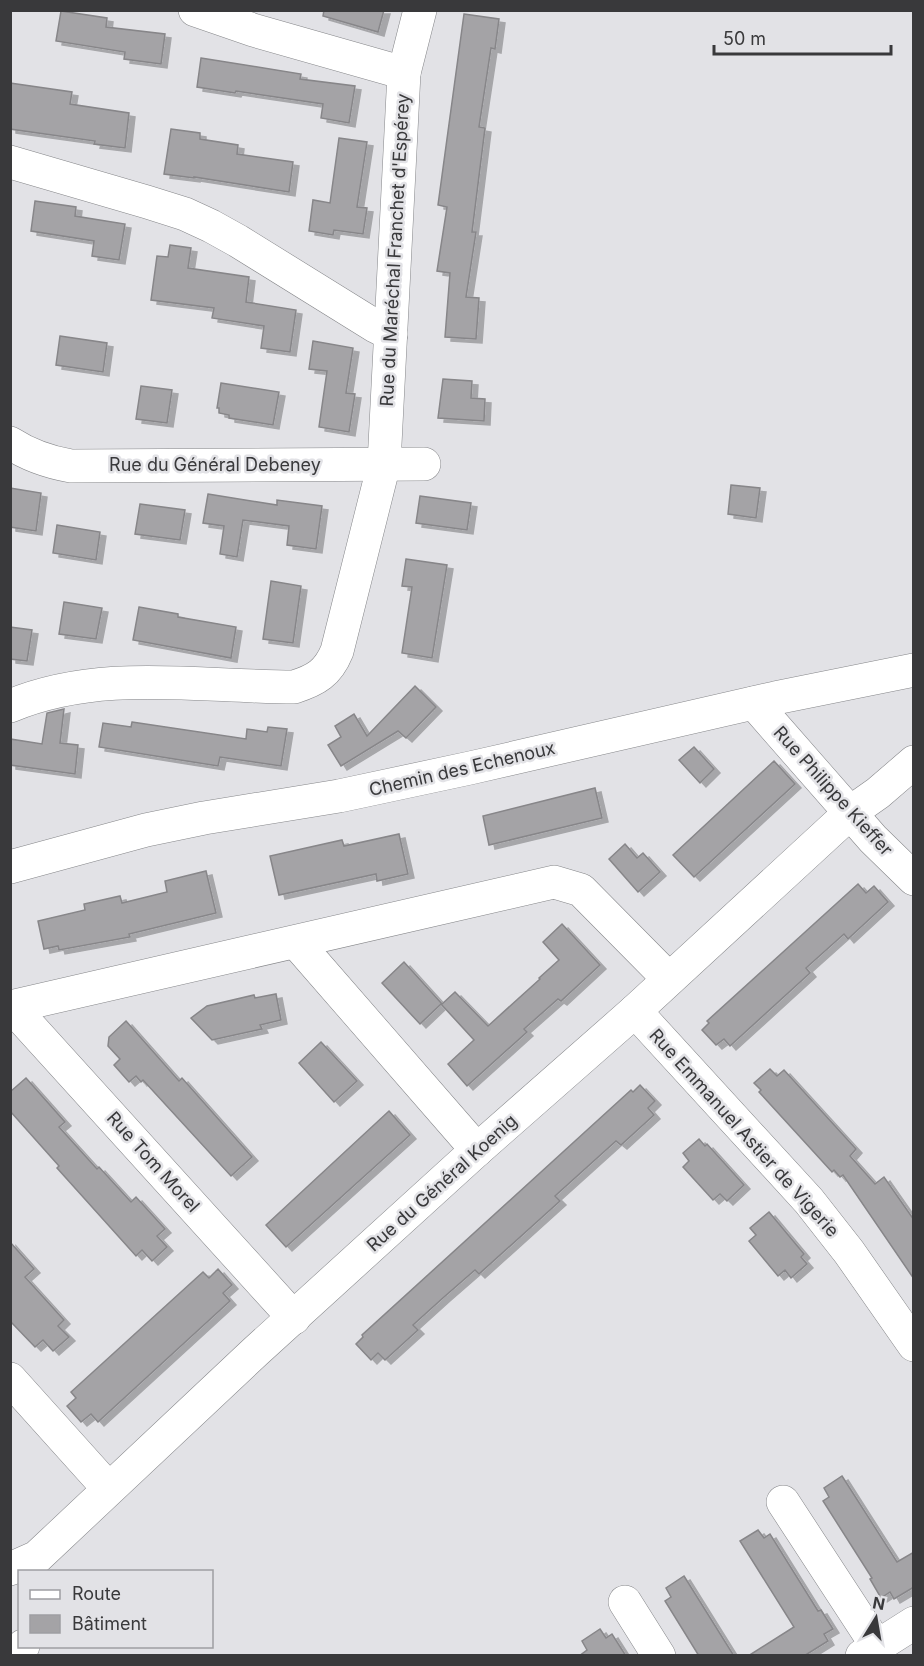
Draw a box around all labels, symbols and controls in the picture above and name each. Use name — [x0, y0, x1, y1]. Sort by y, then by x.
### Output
scale bar — [714, 18, 891, 56]
text: 50 m — [723, 28, 766, 49]
street label: Rue du Maréchal Franchet d'Espérey — [376, 93, 413, 407]
street label: Rue du Général Debeney — [109, 454, 321, 475]
street label: Rue Philippe Kieffer — [770, 722, 897, 860]
street label: Chemin des Echenoux — [367, 737, 557, 800]
street label: Rue Emmanuel Astier de Vigerie — [645, 1024, 843, 1241]
street label: Rue Tom Morel — [103, 1107, 204, 1216]
street label: Rue du Général Koenig — [362, 1110, 521, 1256]
legend — [18, 1570, 213, 1648]
text: Route — [72, 1583, 121, 1604]
north arrow — [846, 1588, 906, 1648]
text: N — [871, 1592, 887, 1614]
text: Bâtiment — [72, 1613, 147, 1634]

